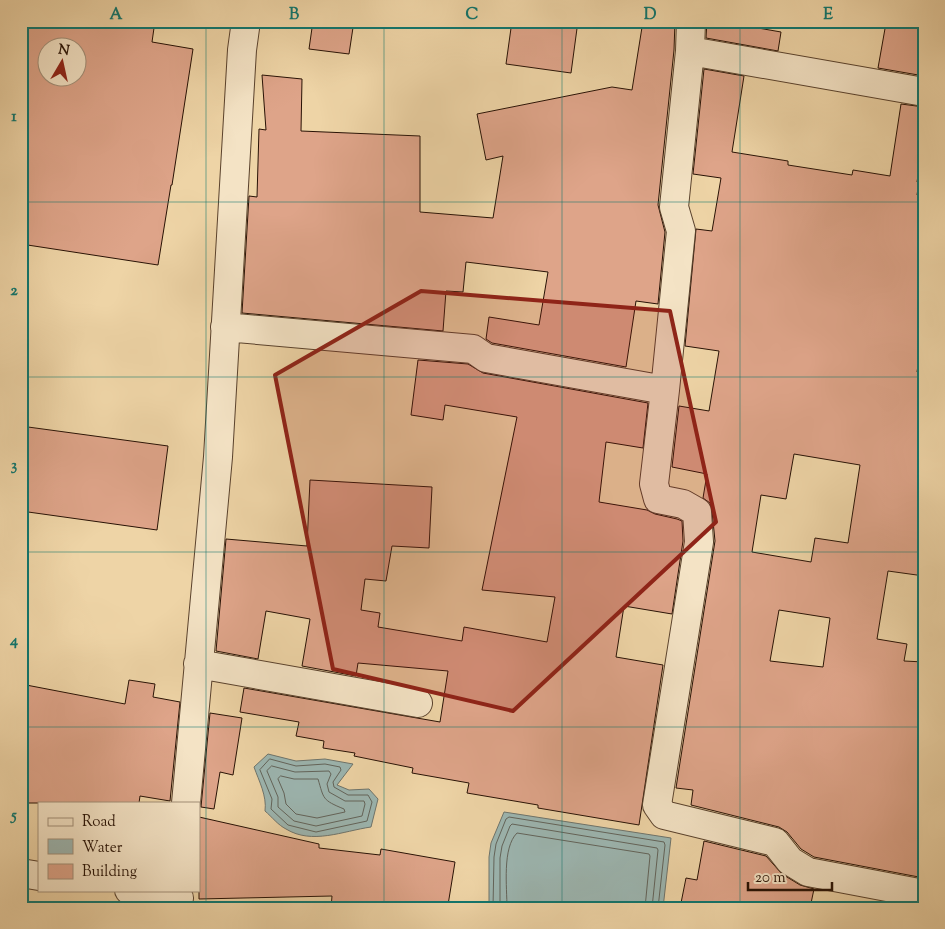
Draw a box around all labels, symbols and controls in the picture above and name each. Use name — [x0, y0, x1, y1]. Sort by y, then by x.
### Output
text: A — [110, 4, 123, 27]
text: B — [289, 4, 299, 27]
text: C — [466, 4, 479, 27]
text: D — [644, 4, 657, 27]
text: E — [823, 4, 833, 27]
north arrow — [38, 38, 88, 88]
text: N — [57, 40, 71, 62]
text: 1 — [11, 106, 17, 129]
text: 2 — [10, 280, 18, 303]
text: 3 — [11, 455, 18, 478]
text: 4 — [9, 630, 18, 653]
legend — [38, 802, 200, 892]
text: 5 — [9, 805, 17, 828]
text: Road — [82, 812, 116, 833]
text: Water — [82, 838, 123, 859]
scale bar — [748, 859, 831, 891]
text: Building — [82, 862, 137, 883]
text: 20 m — [755, 868, 786, 889]

